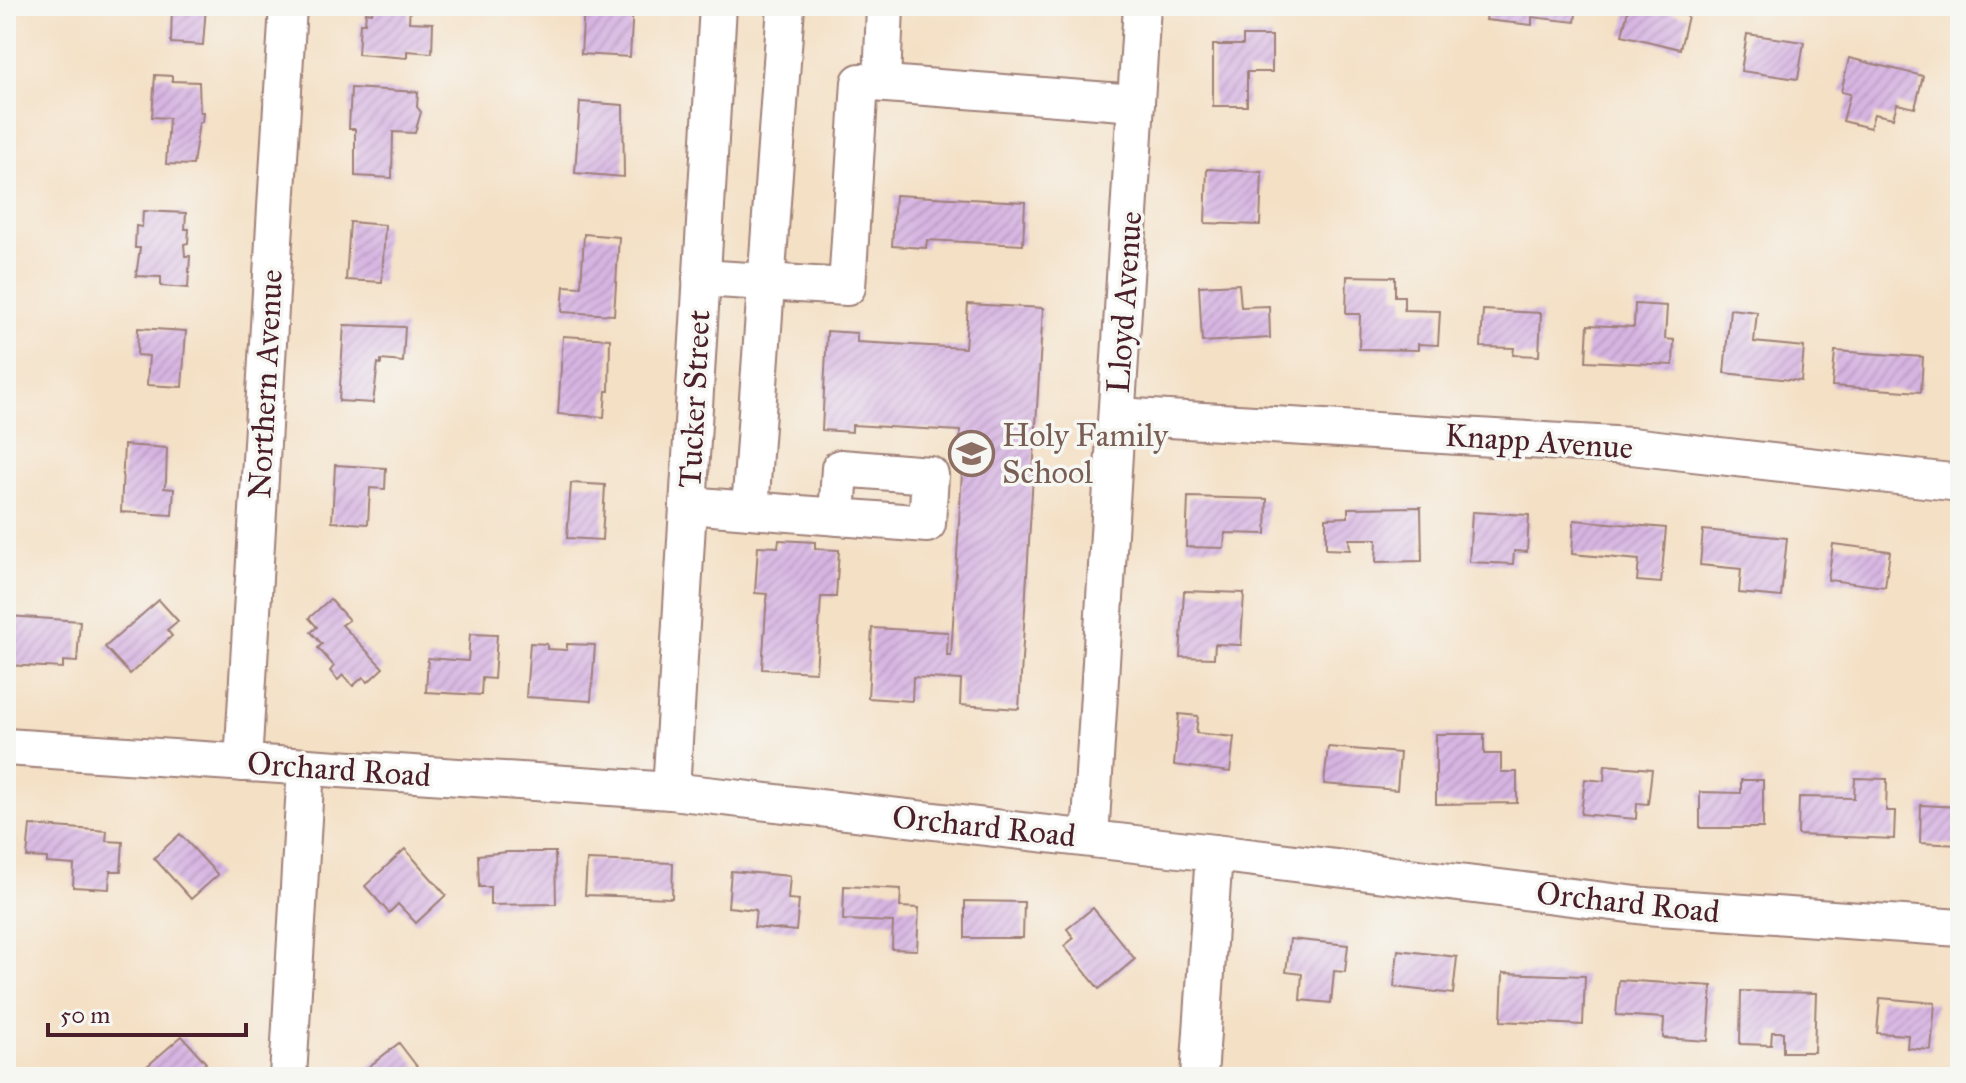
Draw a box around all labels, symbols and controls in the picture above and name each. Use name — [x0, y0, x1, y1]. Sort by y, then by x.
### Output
street label: Lloyd Avenue — [1099, 210, 1150, 394]
street label: Northern Avenue — [240, 268, 291, 500]
street label: Tucker Street — [670, 309, 719, 489]
street label: Knapp Avenue — [1444, 415, 1634, 468]
place label: Holy Family School — [1002, 416, 1169, 492]
school or university icon: Holy Family School — [947, 429, 995, 477]
street label: Orchard Road — [246, 744, 432, 795]
street label: Orchard Road — [890, 797, 1078, 856]
street label: Orchard Road — [1534, 873, 1722, 932]
scale bar — [48, 987, 246, 1037]
text: 50 m — [60, 1000, 110, 1030]

